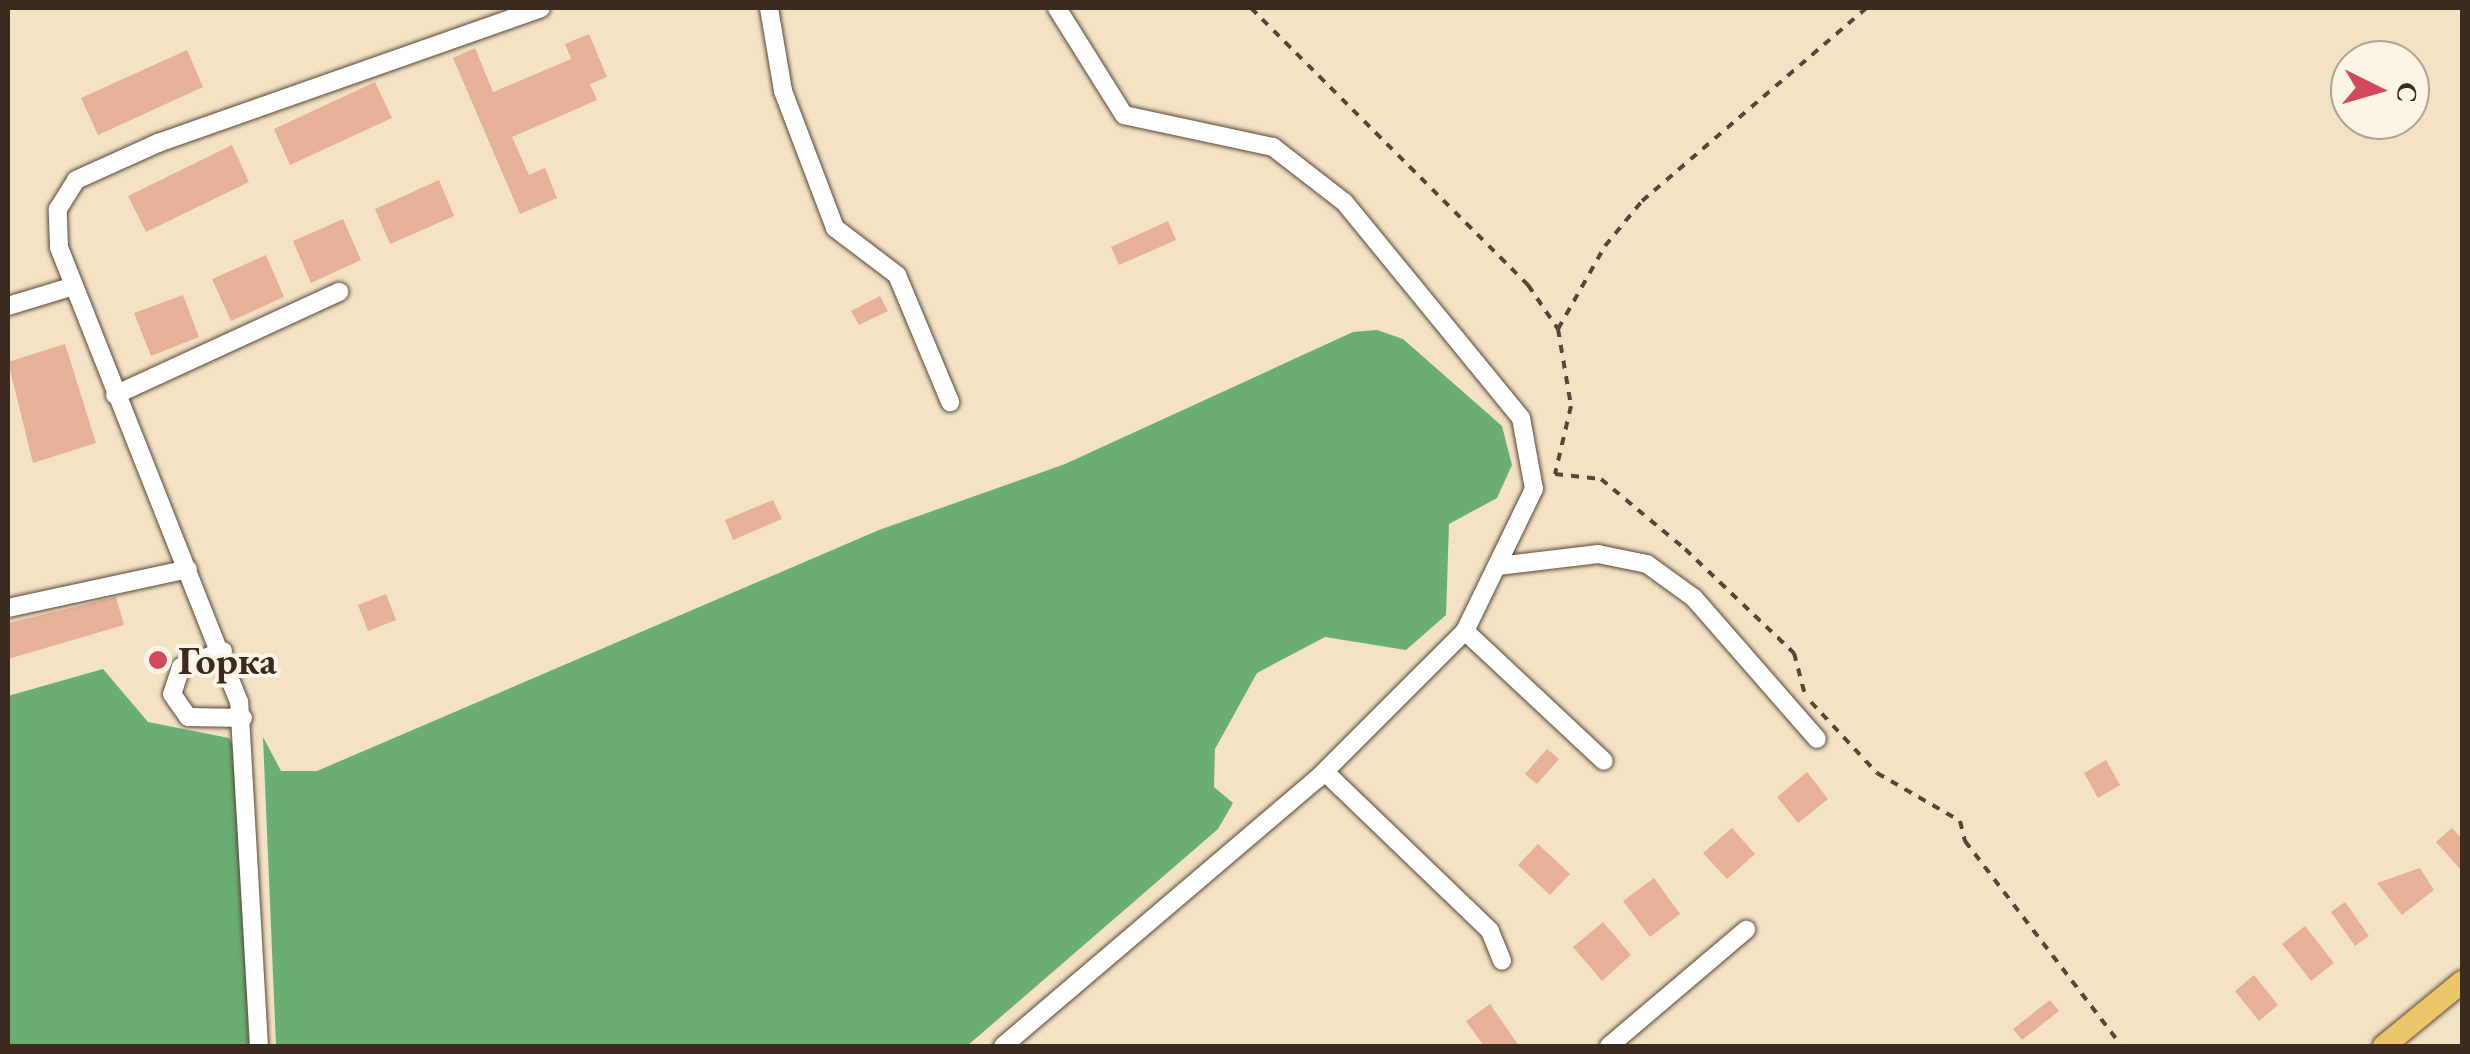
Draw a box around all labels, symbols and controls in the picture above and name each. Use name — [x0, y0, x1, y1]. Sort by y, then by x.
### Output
north arrow — [2330, 40, 2430, 140]
text: С — [2389, 81, 2427, 104]
place label: Горка — [178, 636, 277, 684]
marker: Горка — [147, 649, 169, 671]

